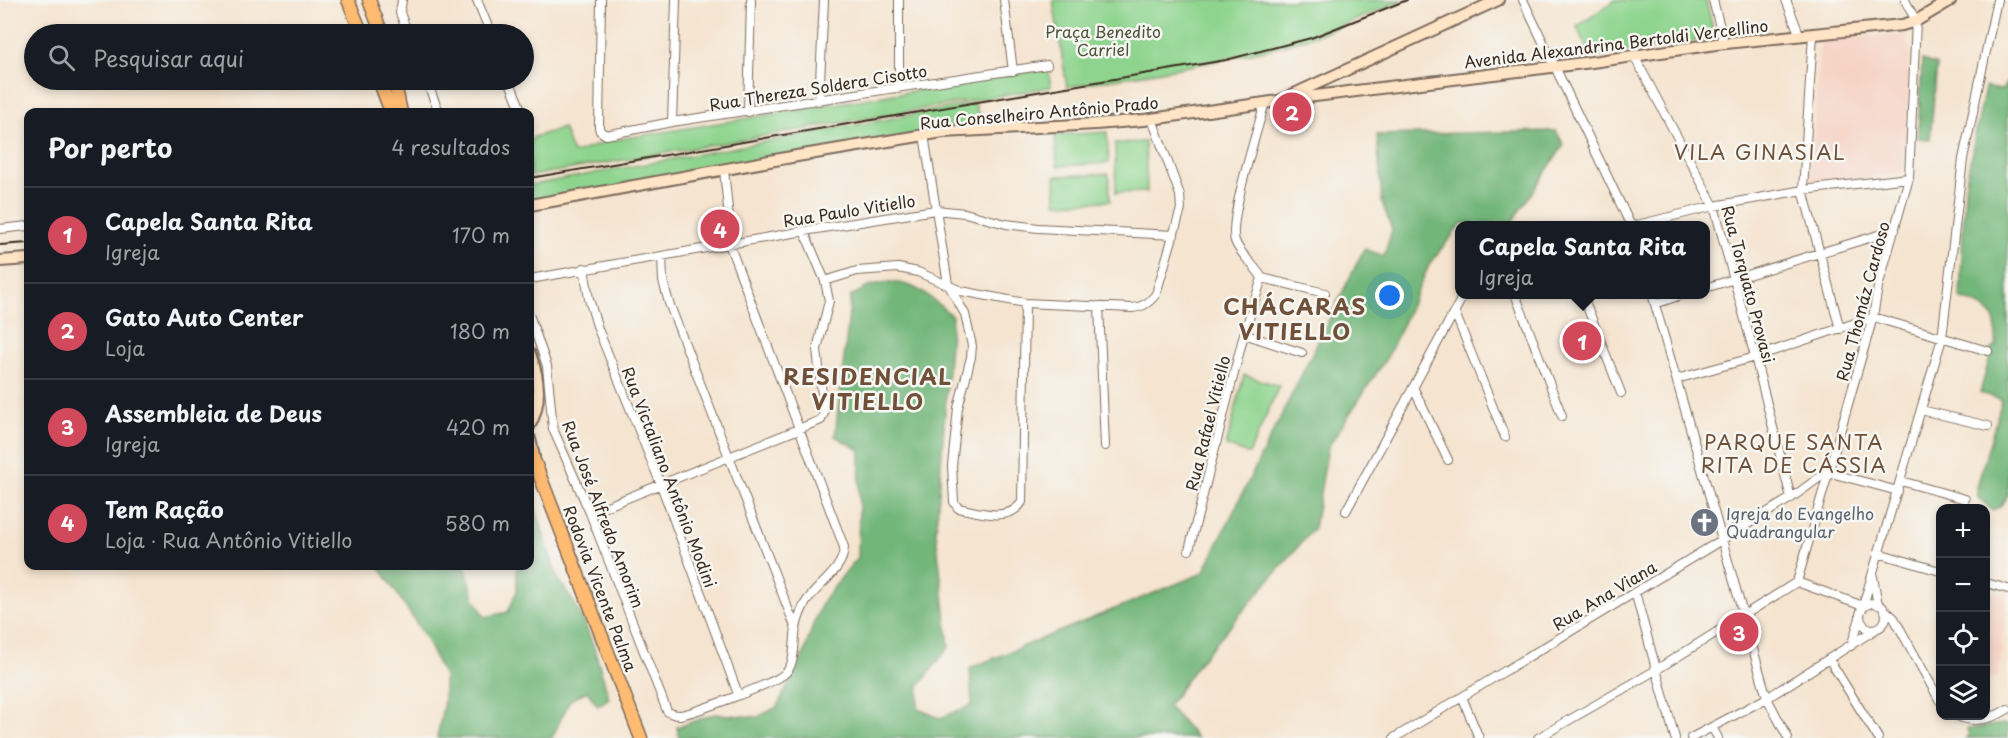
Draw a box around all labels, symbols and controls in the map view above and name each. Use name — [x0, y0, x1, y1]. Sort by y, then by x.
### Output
street label: Avenida Alexandrina Bertoldi Vercellino — [1463, 12, 1769, 74]
park label: Praça Benedito Carriel — [1045, 19, 1161, 61]
search box — [24, 24, 534, 90]
icon: search — [45, 41, 78, 74]
text: Pesquisar aqui — [93, 41, 244, 74]
street label: Rua Thereza Soldera Cisotto — [707, 58, 929, 116]
street label: Rua Conselheiro Antônio Prado — [919, 90, 1159, 134]
pin: 2 — [1272, 90, 1312, 134]
text: Por perto — [48, 128, 172, 167]
text: 4 resultados — [392, 132, 510, 162]
district label: VILA GINASIAL — [1674, 137, 1846, 167]
street label: Rua Paulo Vitiello — [781, 188, 917, 232]
street label: Rua Torquato Provasi — [1716, 203, 1782, 365]
text: Capela Santa Rita — [105, 204, 313, 237]
pin: 4 — [700, 206, 740, 252]
street label: Rua Thomáz Cardoso — [1829, 219, 1895, 383]
text: 1 — [63, 220, 72, 250]
text: 170 m — [452, 220, 510, 250]
popup — [1455, 221, 1710, 299]
text: Capela Santa Rita — [1479, 229, 1686, 262]
text: Igreja — [105, 237, 160, 267]
text: Igreja — [1479, 262, 1533, 292]
your location — [1375, 281, 1404, 310]
district label: CHÁCARAS VITIELLO — [1223, 289, 1367, 347]
text: Gato Auto Center — [105, 300, 303, 333]
text: 2 — [60, 316, 75, 346]
text: 180 m — [450, 316, 510, 346]
pin: 1 — [1562, 318, 1602, 364]
text: Loja — [105, 333, 145, 363]
street label: Rua Rafael Vitiello — [1179, 353, 1235, 493]
district label: RESIDENCIAL VITIELLO — [783, 359, 953, 417]
street label: Rua Victaliano Antônio Modini — [617, 363, 723, 591]
text: Assembleia de Deus — [105, 396, 322, 429]
text: 3 — [61, 412, 74, 442]
text: 420 m — [446, 412, 510, 442]
street label: Rua José Alfredo Amorim — [557, 417, 651, 611]
district label: PARQUE SANTA RITA DE CÁSSIA — [1701, 427, 1887, 480]
text: Igreja — [105, 429, 160, 459]
text: Tem Ração — [105, 492, 224, 525]
street label: Rodovia Vicente Palma — [558, 501, 644, 675]
place label: Igreja do Evangelho Quadrangular — [1726, 501, 1874, 543]
map controls — [1936, 504, 1990, 720]
button: + — [1936, 504, 1990, 558]
church icon: Igreja do Evangelho Quadrangular — [1689, 506, 1721, 538]
text: 4 — [61, 508, 74, 538]
text: 580 m — [445, 508, 510, 538]
text: Loja · Rua Antônio Vitiello — [105, 525, 352, 555]
street label: Rua Ana Viana — [1547, 554, 1661, 636]
button: − — [1936, 558, 1990, 612]
pin: 3 — [1720, 610, 1758, 654]
button: locate — [1936, 612, 1990, 666]
button: layers — [1936, 666, 1990, 720]

